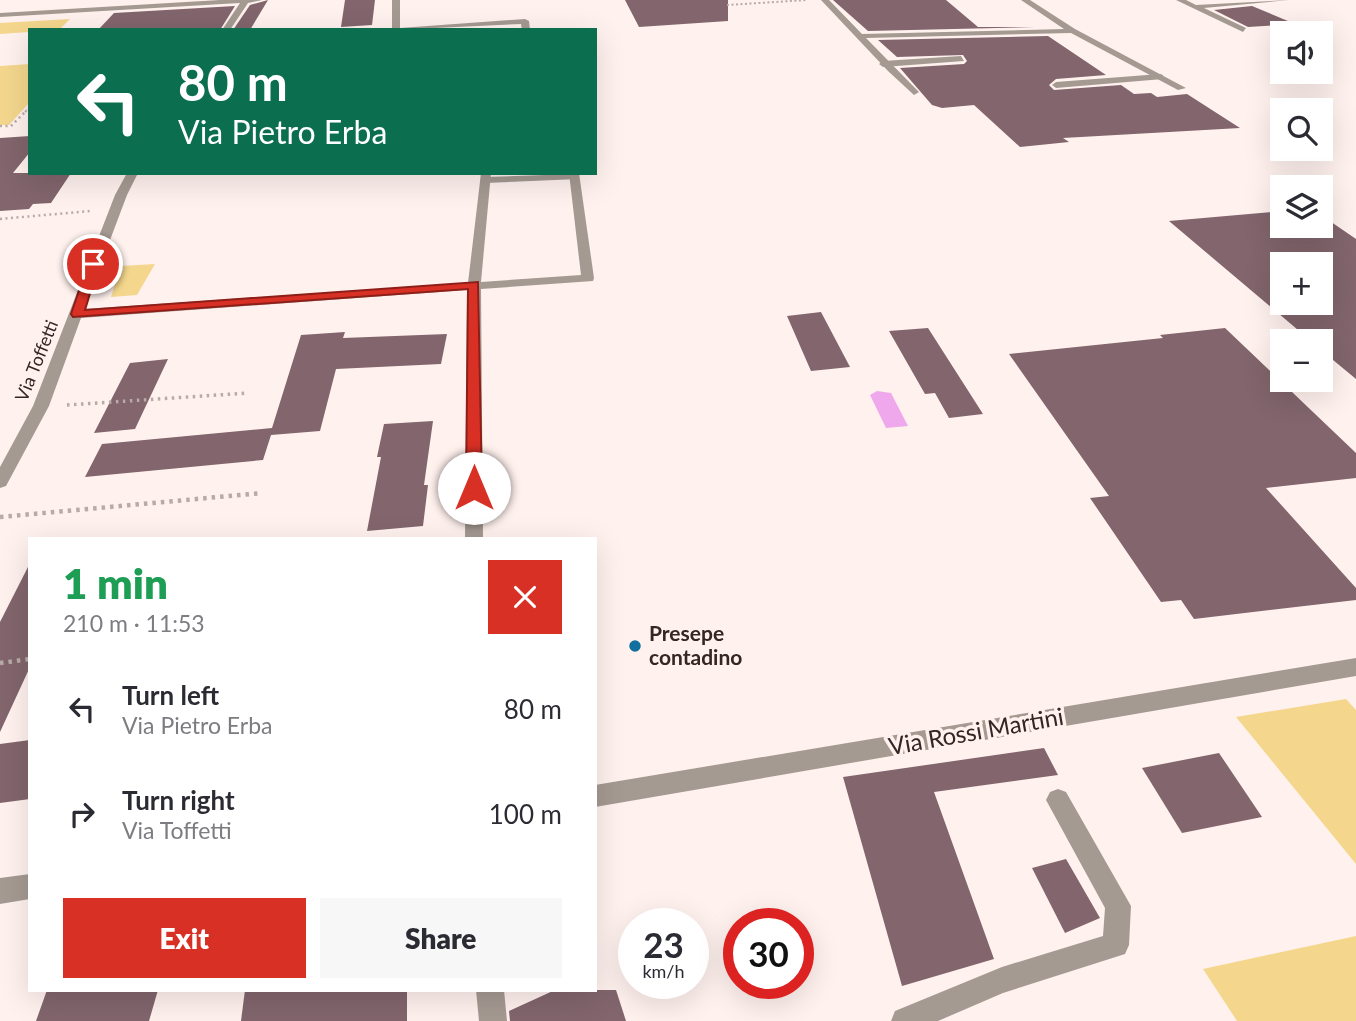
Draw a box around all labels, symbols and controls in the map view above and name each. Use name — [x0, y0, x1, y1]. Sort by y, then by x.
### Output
map controls — [1270, 21, 1333, 392]
button: sound — [1270, 21, 1333, 84]
text: 80 m — [178, 53, 288, 111]
icon: left — [63, 56, 154, 147]
button: search — [1270, 98, 1333, 161]
text: Via Pietro Erba — [178, 112, 387, 151]
button: layers — [1270, 175, 1333, 238]
pin — [63, 234, 123, 294]
icon: arrive — [74, 245, 112, 283]
button: + — [1270, 252, 1333, 315]
street label: Via Toffetti — [10, 317, 62, 405]
button: − — [1270, 329, 1333, 392]
position arrow — [437, 451, 511, 525]
text: 1 min — [63, 558, 168, 608]
button: close — [488, 560, 562, 634]
text: 210 m · 11:53 — [63, 609, 205, 637]
place label: Presepe contadino — [649, 620, 742, 669]
marker: Presepe contadino — [627, 638, 643, 654]
text: Turn left — [122, 679, 219, 711]
icon: left — [63, 690, 101, 728]
text: 80 m — [504, 693, 562, 725]
street label: Via Rossi Martini — [886, 701, 1065, 760]
text: Via Pietro Erba — [122, 711, 272, 739]
text: Turn right — [122, 784, 235, 816]
icon: right — [63, 795, 101, 833]
text: 100 m — [489, 798, 562, 830]
text: Via Toffetti — [122, 816, 232, 844]
button: Exit — [63, 898, 306, 978]
button: Share — [320, 898, 562, 978]
speed limit sign: 30 — [723, 908, 814, 999]
text: 23 — [643, 923, 684, 965]
text: km/h — [642, 960, 685, 982]

